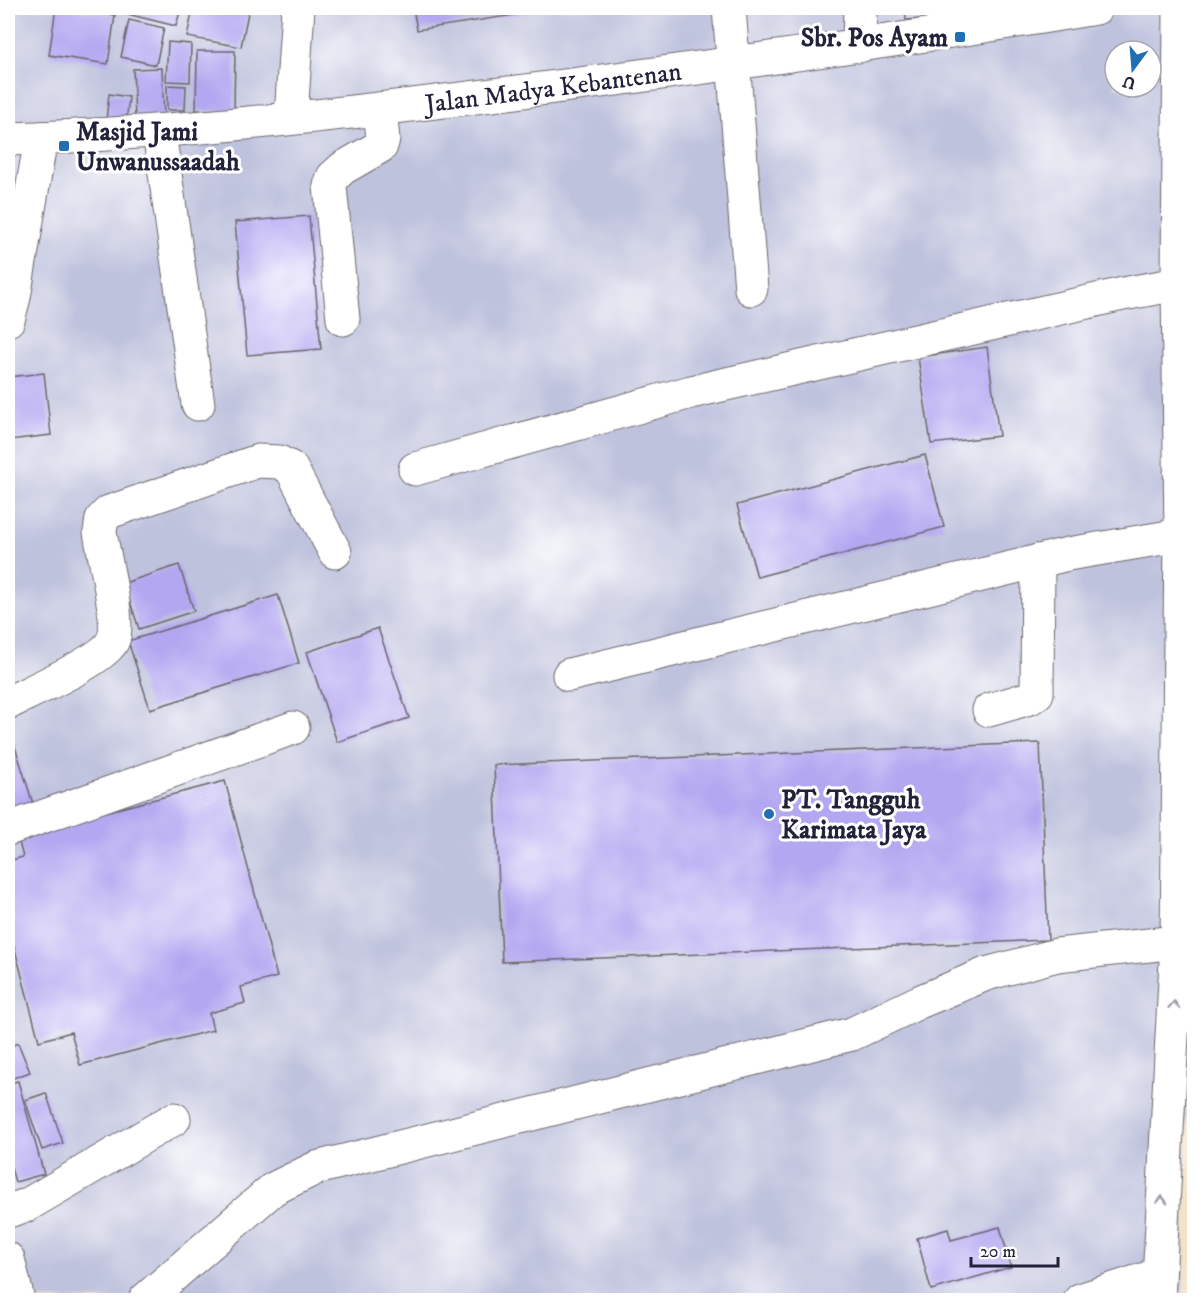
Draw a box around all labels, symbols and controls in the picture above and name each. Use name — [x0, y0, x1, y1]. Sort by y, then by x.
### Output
place label: Sbr. Pos Ayam — [801, 22, 948, 55]
marker: Sbr. Pos Ayam — [953, 30, 967, 44]
north arrow — [1103, 39, 1163, 99]
street label: Jalan Madya Kebantenan — [421, 55, 684, 122]
text: U — [1120, 71, 1138, 94]
place label: Masjid Jami Unwanussaadah — [76, 116, 240, 179]
marker: Masjid Jami Unwanussaadah — [57, 139, 71, 153]
place label: PT. Tangguh Karimata Jaya — [781, 784, 927, 847]
marker: PT. Tangguh Karimata Jaya — [762, 807, 776, 821]
one-way arrow — [1167, 1001, 1180, 1010]
one-way arrow — [1156, 1196, 1169, 1205]
scale bar — [971, 1230, 1058, 1268]
text: 20 m — [980, 1241, 1016, 1263]

